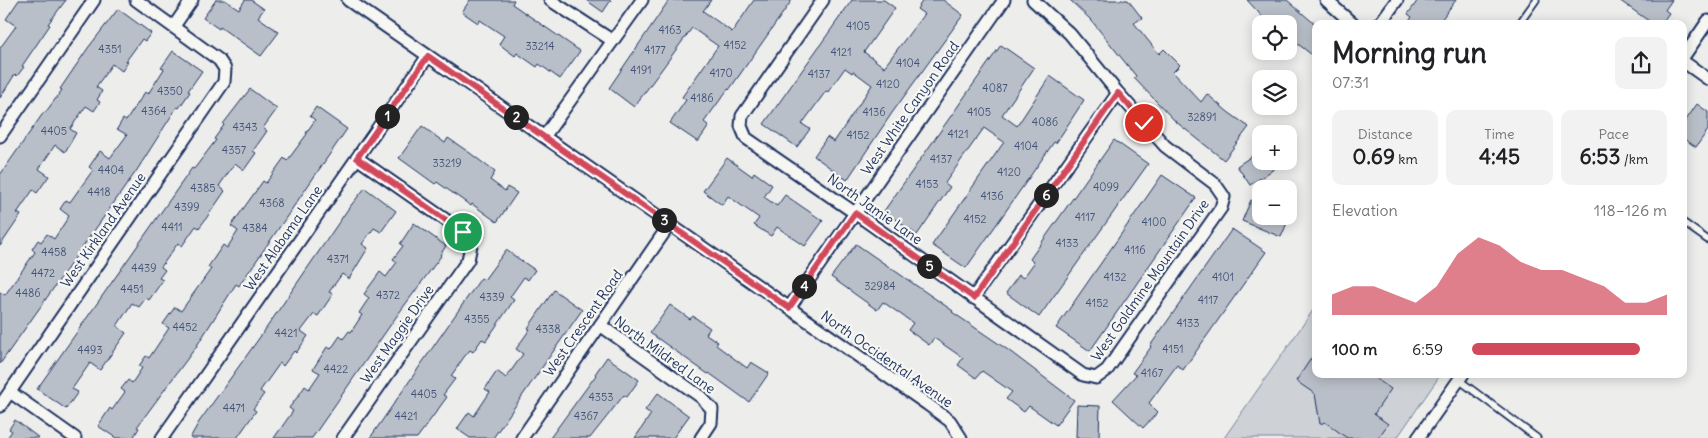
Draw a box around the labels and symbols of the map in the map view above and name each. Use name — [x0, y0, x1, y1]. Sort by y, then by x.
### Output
house number: 4105 — [846, 19, 870, 33]
house number: 4163 — [658, 23, 682, 37]
house number: 4152 — [724, 38, 746, 52]
street label: West White Canyon Road — [857, 38, 963, 178]
house number: 33214 — [525, 39, 555, 53]
house number: 4351 — [98, 42, 122, 56]
house number: 4177 — [644, 43, 666, 57]
house number: 4121 — [830, 45, 852, 59]
house number: 4104 — [896, 56, 920, 70]
house number: 4191 — [630, 63, 652, 77]
house number: 4170 — [709, 66, 733, 80]
house number: 4137 — [808, 67, 831, 81]
house number: 4120 — [876, 77, 900, 91]
house number: 4087 — [982, 81, 1008, 95]
house number: 4350 — [157, 84, 183, 98]
house number: 4186 — [690, 91, 714, 105]
pin — [1123, 102, 1165, 144]
house number: 4364 — [141, 104, 167, 118]
pin: 1 — [374, 104, 400, 128]
pin: 2 — [504, 104, 528, 130]
house number: 4136 — [862, 105, 886, 119]
house number: 4105 — [967, 105, 991, 119]
house number: 32891 — [1187, 110, 1217, 124]
house number: 4086 — [1032, 115, 1058, 129]
house number: 4343 — [232, 120, 258, 134]
house number: 4405 — [41, 124, 67, 138]
house number: 4121 — [947, 127, 969, 141]
house number: 4152 — [847, 128, 869, 142]
house number: 4104 — [1014, 139, 1038, 153]
house number: 4357 — [222, 143, 247, 157]
house number: 4137 — [930, 152, 953, 166]
house number: 33219 — [432, 156, 462, 170]
house number: 4404 — [98, 163, 124, 177]
house number: 4120 — [997, 165, 1021, 179]
street label: West Kirkland Avenue — [56, 169, 150, 291]
street label: North Jamie Lane — [824, 170, 926, 248]
house number: 4153 — [915, 177, 939, 191]
house number: 4099 — [1093, 180, 1119, 194]
house number: 4385 — [190, 181, 216, 195]
street label: West Alabama Lane — [240, 182, 326, 294]
pin: 6 — [1034, 182, 1058, 208]
house number: 4418 — [87, 185, 111, 199]
house number: 4136 — [980, 189, 1004, 203]
house number: 4368 — [259, 196, 285, 210]
street label: West Goldmine Mountain Drive — [1087, 196, 1213, 364]
house number: 4399 — [174, 200, 200, 214]
pin: 3 — [652, 208, 676, 232]
house number: 4117 — [1075, 210, 1096, 224]
pin — [442, 211, 484, 253]
house number: 4152 — [964, 212, 986, 226]
house number: 4100 — [1141, 215, 1167, 229]
house number: 4411 — [161, 220, 183, 234]
house number: 4384 — [242, 221, 268, 235]
house number: 4133 — [1055, 236, 1079, 250]
house number: 4116 — [1124, 243, 1146, 257]
house number: 4458 — [41, 245, 67, 259]
house number: 4371 — [327, 252, 349, 266]
pin: 5 — [916, 254, 942, 278]
house number: 4439 — [131, 261, 157, 275]
house number: 4472 — [31, 266, 55, 280]
street label: West Crescent Road — [540, 266, 626, 380]
house number: 4132 — [1104, 270, 1126, 284]
house number: 4101 — [1212, 270, 1234, 284]
pin: 4 — [792, 274, 816, 298]
house number: 32984 — [864, 279, 896, 293]
street label: West Maggie Drive — [356, 281, 438, 387]
house number: 4451 — [120, 282, 144, 296]
house number: 4486 — [15, 286, 41, 300]
house number: 4372 — [376, 288, 400, 302]
house number: 4339 — [479, 290, 505, 304]
house number: 4117 — [1198, 293, 1219, 307]
house number: 4152 — [1086, 296, 1108, 310]
street label: North Occidental Avenue — [817, 307, 957, 411]
house number: 4355 — [464, 312, 490, 326]
street label: North Mildred Lane — [611, 312, 719, 398]
house number: 4133 — [1176, 316, 1200, 330]
house number: 4452 — [172, 320, 198, 334]
house number: 4338 — [535, 322, 561, 336]
house number: 4421 — [274, 326, 298, 340]
house number: 4151 — [1162, 342, 1184, 356]
house number: 4493 — [77, 343, 103, 357]
house number: 4422 — [324, 362, 348, 376]
house number: 4167 — [1141, 366, 1164, 380]
house number: 4405 — [411, 387, 437, 401]
house number: 4353 — [588, 390, 614, 404]
house number: 4471 — [223, 401, 245, 415]
house number: 4421 — [394, 409, 418, 423]
house number: 4367 — [574, 409, 599, 423]

